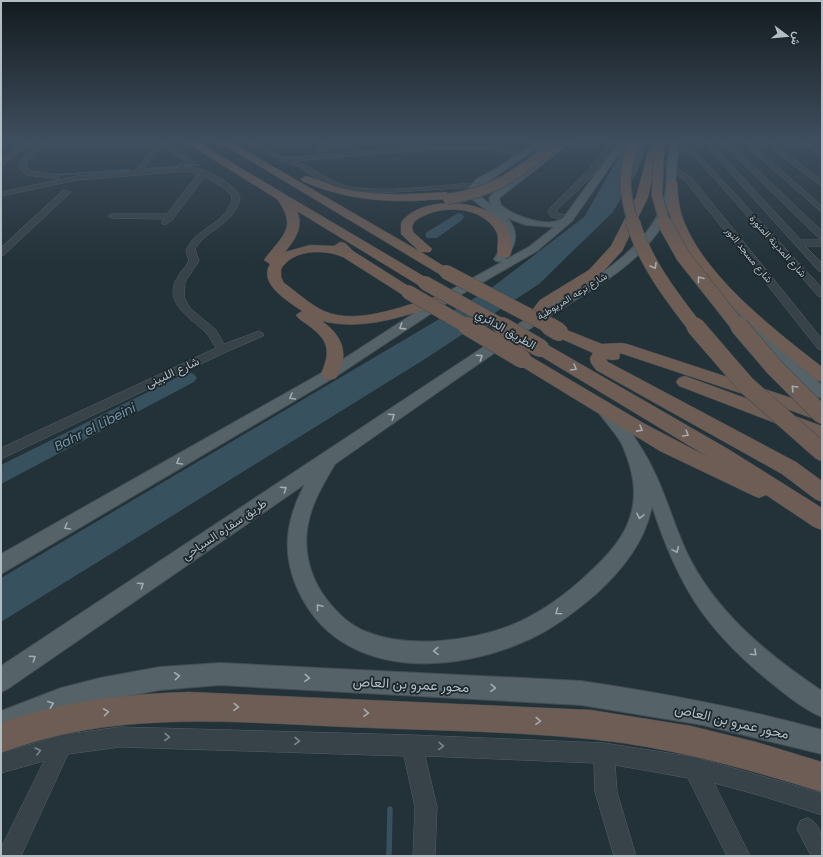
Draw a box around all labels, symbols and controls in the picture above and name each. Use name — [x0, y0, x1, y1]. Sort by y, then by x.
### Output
north arrow — [767, 16, 807, 56]
text: ش — [787, 30, 806, 47]
street label: شارع المدينة المنورة — [746, 211, 810, 281]
street label: شارع مسجد النور — [721, 223, 776, 286]
one-way arrow — [649, 262, 656, 269]
street label: شارع ترعه المريوطية — [534, 268, 610, 324]
one-way arrow — [698, 276, 705, 283]
street label: الطريق الدائري — [472, 305, 539, 355]
one-way arrow — [399, 322, 406, 330]
street label: شارع اللبينى — [142, 352, 202, 393]
one-way arrow — [475, 355, 482, 362]
one-way arrow — [570, 364, 577, 371]
one-way arrow — [791, 385, 799, 393]
one-way arrow — [289, 392, 296, 399]
water label: Bahr el Libeini — [51, 398, 140, 456]
one-way arrow — [387, 414, 394, 421]
one-way arrow — [636, 424, 643, 431]
one-way arrow — [682, 430, 689, 437]
one-way arrow — [176, 457, 183, 464]
one-way arrow — [279, 487, 286, 494]
street label: طريق سقاره السياحى — [178, 494, 270, 564]
one-way arrow — [637, 513, 645, 519]
one-way arrow — [64, 522, 71, 529]
one-way arrow — [671, 546, 679, 554]
one-way arrow — [137, 582, 144, 590]
one-way arrow — [317, 605, 324, 612]
one-way arrow — [555, 607, 562, 614]
one-way arrow — [433, 647, 439, 655]
one-way arrow — [749, 648, 757, 656]
one-way arrow — [29, 656, 36, 663]
street label: محور عمرو بن العاص — [352, 671, 470, 697]
one-way arrow — [174, 672, 180, 681]
one-way arrow — [304, 673, 310, 682]
one-way arrow — [490, 684, 496, 693]
street label: محور عمرو بن العاص — [673, 698, 791, 744]
one-way arrow — [47, 701, 54, 709]
one-way arrow — [233, 703, 239, 712]
one-way arrow — [103, 708, 109, 717]
one-way arrow — [363, 709, 369, 718]
one-way arrow — [535, 717, 541, 725]
one-way arrow — [164, 733, 170, 741]
one-way arrow — [294, 737, 300, 746]
one-way arrow — [438, 742, 444, 750]
one-way arrow — [34, 747, 41, 756]

